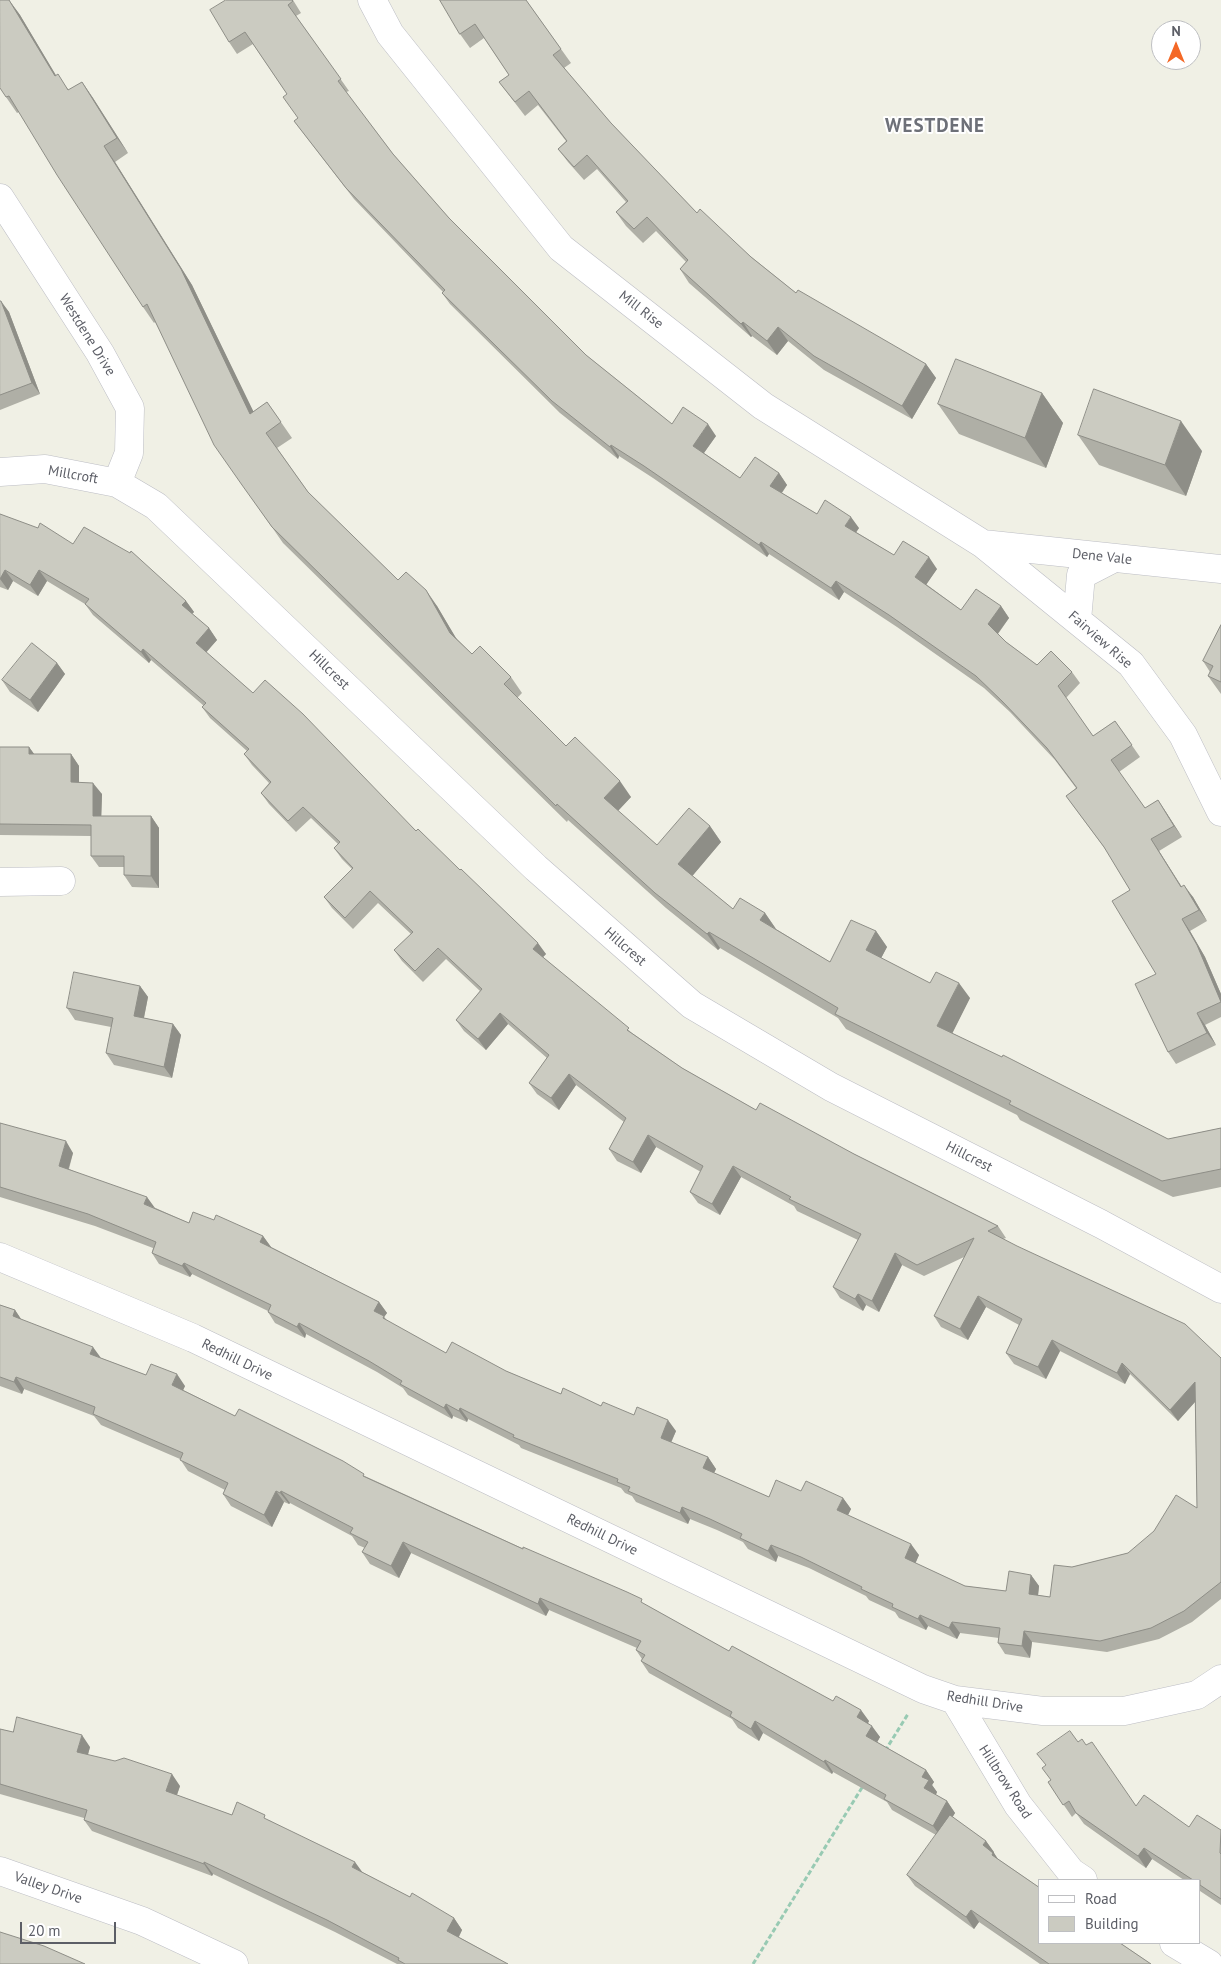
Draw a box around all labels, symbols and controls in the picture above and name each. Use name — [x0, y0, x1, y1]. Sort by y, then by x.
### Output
north arrow — [1151, 20, 1201, 70]
text: N — [1171, 22, 1181, 40]
district label: WESTDENE — [884, 116, 986, 138]
street label: Mill Rise — [615, 287, 667, 333]
street label: Westdene Drive — [55, 291, 119, 379]
street label: Millcroft — [47, 462, 99, 488]
street label: Dene Vale — [1071, 546, 1133, 568]
street label: Fairview Rise — [1065, 608, 1135, 672]
street label: Hillcrest — [305, 647, 353, 693]
street label: Hillcrest — [601, 924, 649, 970]
street label: Hillcrest — [943, 1138, 995, 1176]
street label: Redhill Drive — [199, 1336, 275, 1384]
street label: Redhill Drive — [564, 1511, 640, 1559]
street label: Redhill Drive — [946, 1688, 1024, 1716]
street label: Hillbrow Road — [975, 1742, 1035, 1822]
street label: Valley Drive — [12, 1869, 84, 1907]
legend — [1038, 1879, 1201, 1944]
text: Road — [1085, 1889, 1117, 1908]
scale bar — [22, 1912, 119, 1944]
text: Building — [1085, 1914, 1139, 1933]
text: 20 m — [28, 1921, 61, 1940]

